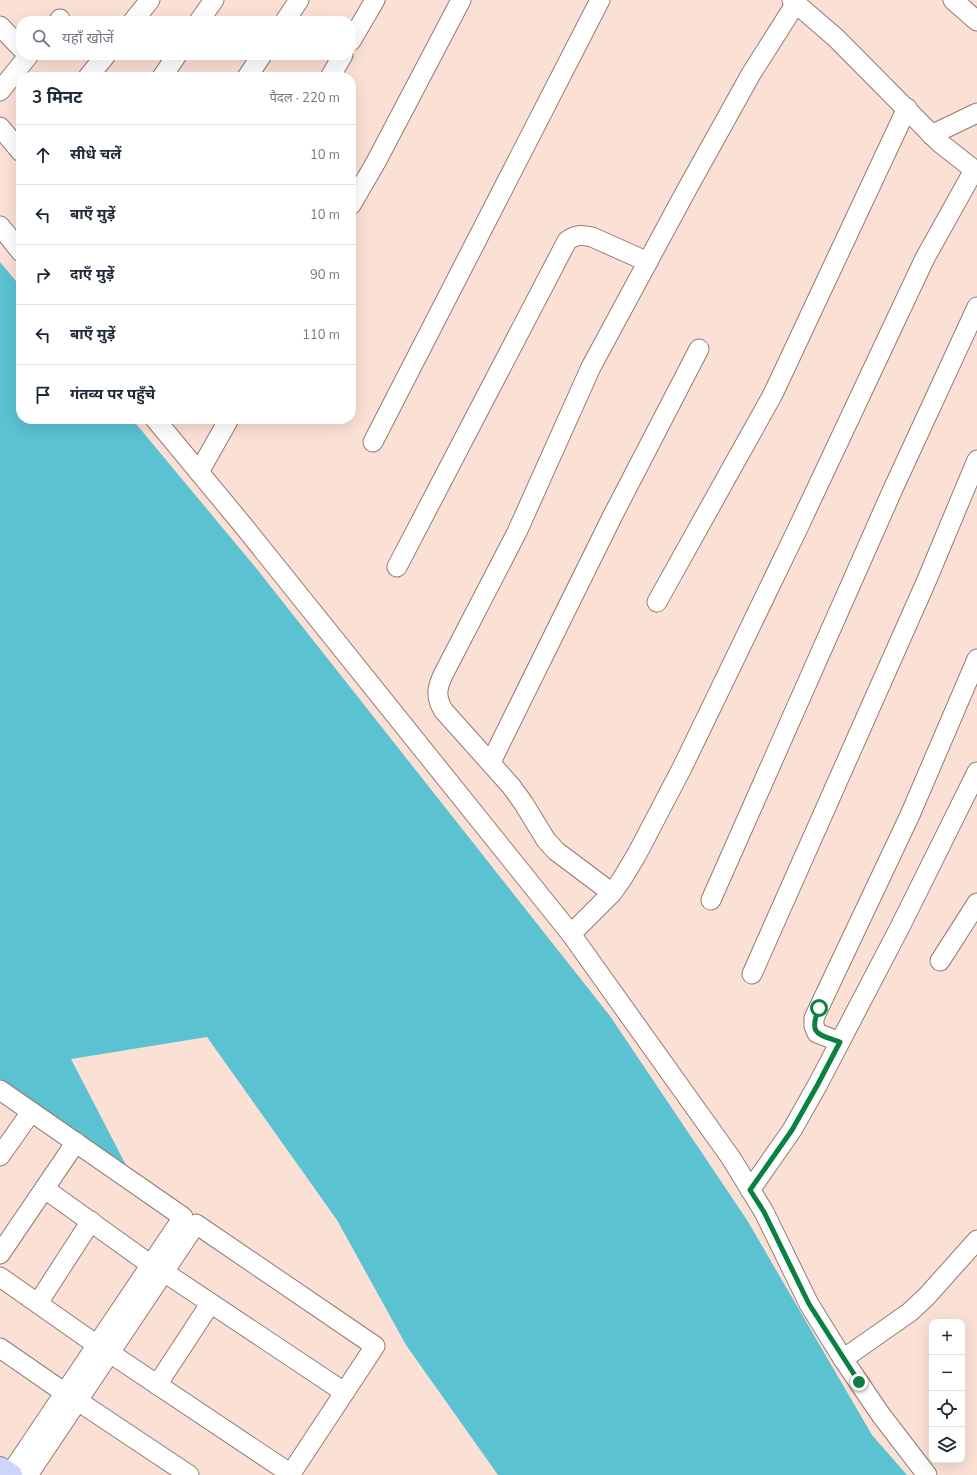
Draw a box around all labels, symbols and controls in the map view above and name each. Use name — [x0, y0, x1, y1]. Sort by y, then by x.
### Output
search box — [16, 16, 356, 60]
icon: search — [30, 27, 52, 49]
text: यहाँ खोजें — [62, 28, 114, 48]
text: 3 मिनट — [32, 86, 82, 109]
text: पैदल · 220 m — [269, 89, 340, 107]
icon: ahead — [32, 144, 54, 166]
text: सीधे चलें — [70, 144, 121, 164]
text: 10 m — [310, 146, 340, 164]
icon: left — [32, 204, 54, 226]
text: बाएँ मुड़ें — [70, 204, 115, 224]
text: 10 m — [310, 206, 340, 224]
icon: right — [32, 264, 54, 286]
text: दाएँ मुड़ें — [70, 264, 114, 284]
text: 90 m — [310, 266, 340, 284]
icon: left — [32, 324, 54, 346]
text: बाएँ मुड़ें — [70, 324, 115, 344]
text: 110 m — [302, 326, 340, 344]
icon: arrive — [32, 384, 54, 406]
text: गंतव्य पर पहुँचे — [70, 384, 155, 404]
route start — [810, 999, 828, 1017]
map controls — [929, 1319, 965, 1463]
button: + — [929, 1319, 965, 1355]
button: − — [929, 1355, 965, 1391]
route end — [850, 1373, 868, 1391]
button: locate — [929, 1391, 965, 1427]
button: layers — [929, 1427, 965, 1463]

